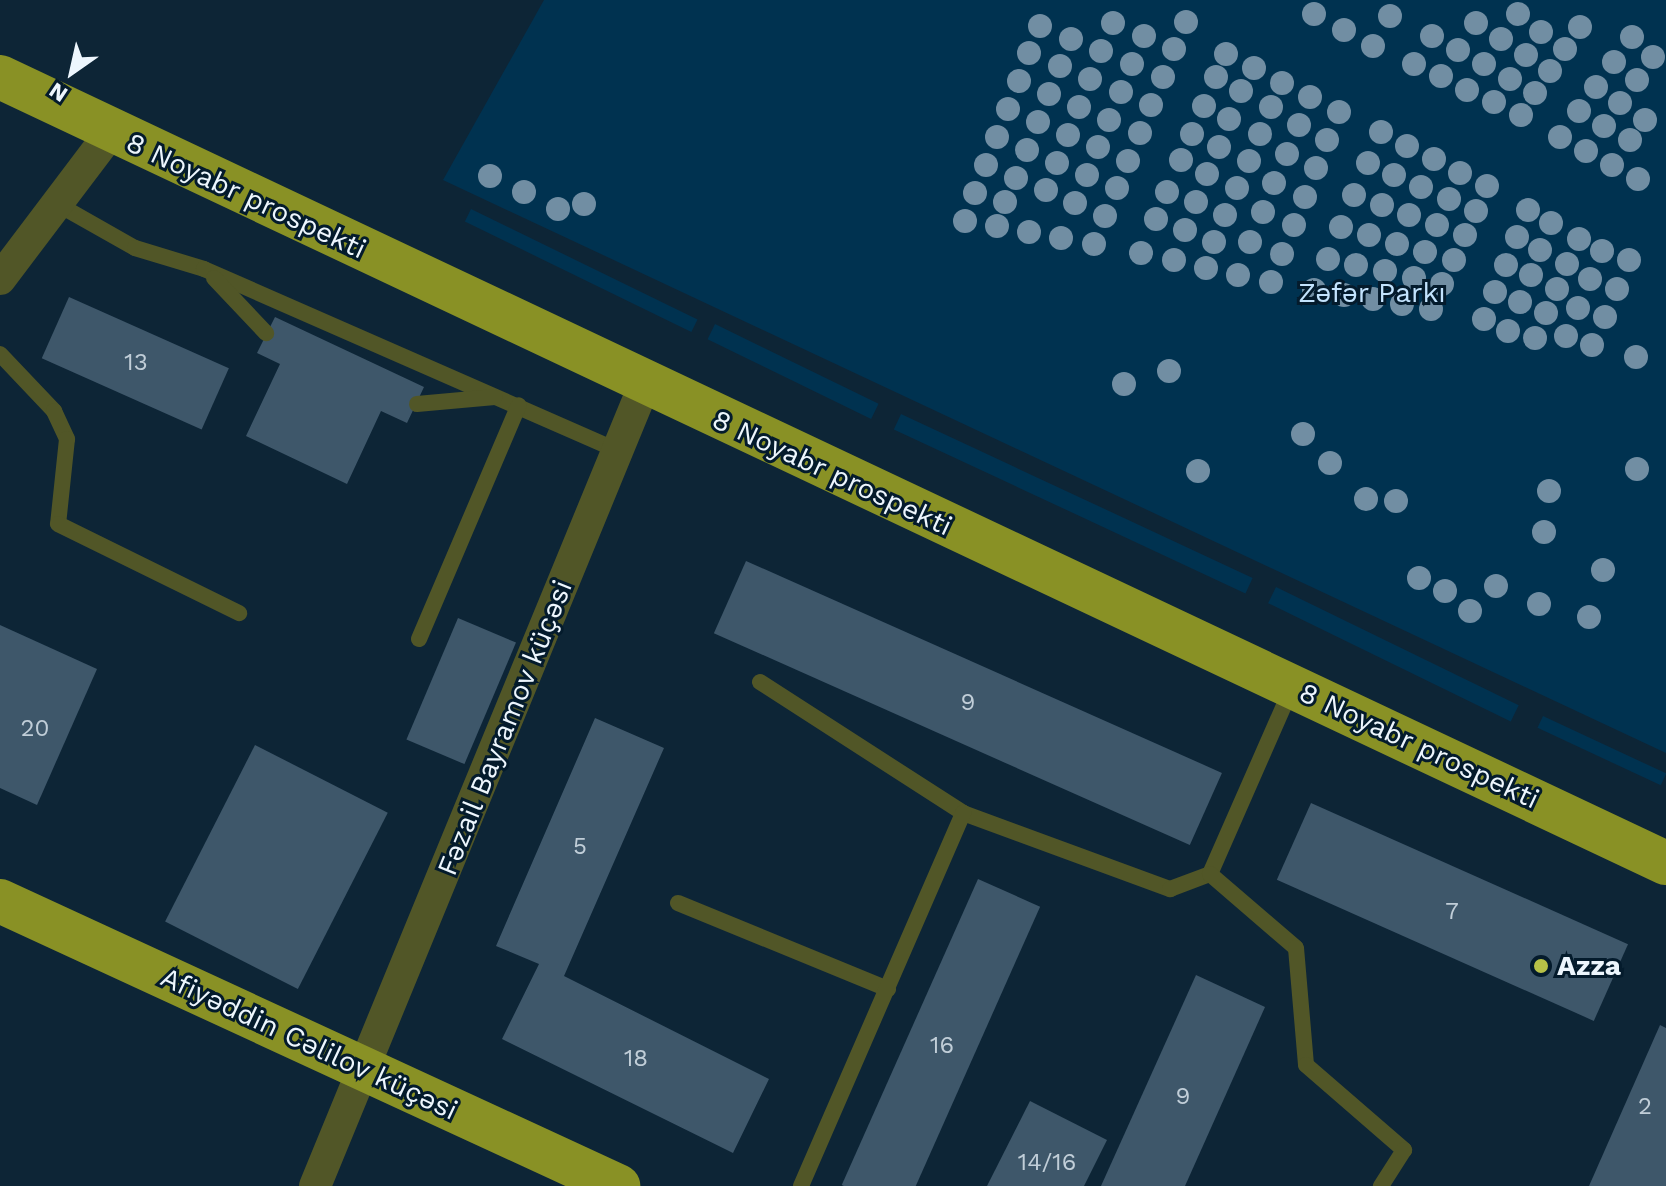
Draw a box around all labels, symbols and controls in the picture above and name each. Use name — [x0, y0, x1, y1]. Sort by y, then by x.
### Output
north arrow — [32, 32, 112, 112]
text: N — [45, 77, 72, 107]
street label: 8 Noyabr prospekti — [121, 126, 371, 266]
park label: Zəfər Parkı — [1298, 276, 1446, 310]
house number: 13 — [124, 349, 148, 377]
street label: 8 Noyabr prospekti — [707, 403, 957, 543]
street label: Fəzail Bayramov küçəsi — [430, 575, 580, 881]
street label: 8 Noyabr prospekti — [1294, 676, 1544, 816]
house number: 9 — [961, 689, 975, 717]
house number: 20 — [21, 715, 49, 743]
house number: 5 — [573, 833, 587, 861]
house number: 7 — [1445, 898, 1459, 926]
place label: Azza — [1557, 949, 1621, 983]
marker: Azza — [1532, 957, 1550, 975]
street label: Afiyəddin Cəlilov küçəsi — [155, 960, 463, 1128]
house number: 16 — [930, 1032, 954, 1060]
house number: 18 — [624, 1045, 648, 1073]
house number: 9 — [1176, 1083, 1190, 1111]
house number: 2 — [1638, 1093, 1652, 1121]
house number: 14/16 — [1018, 1149, 1076, 1177]

